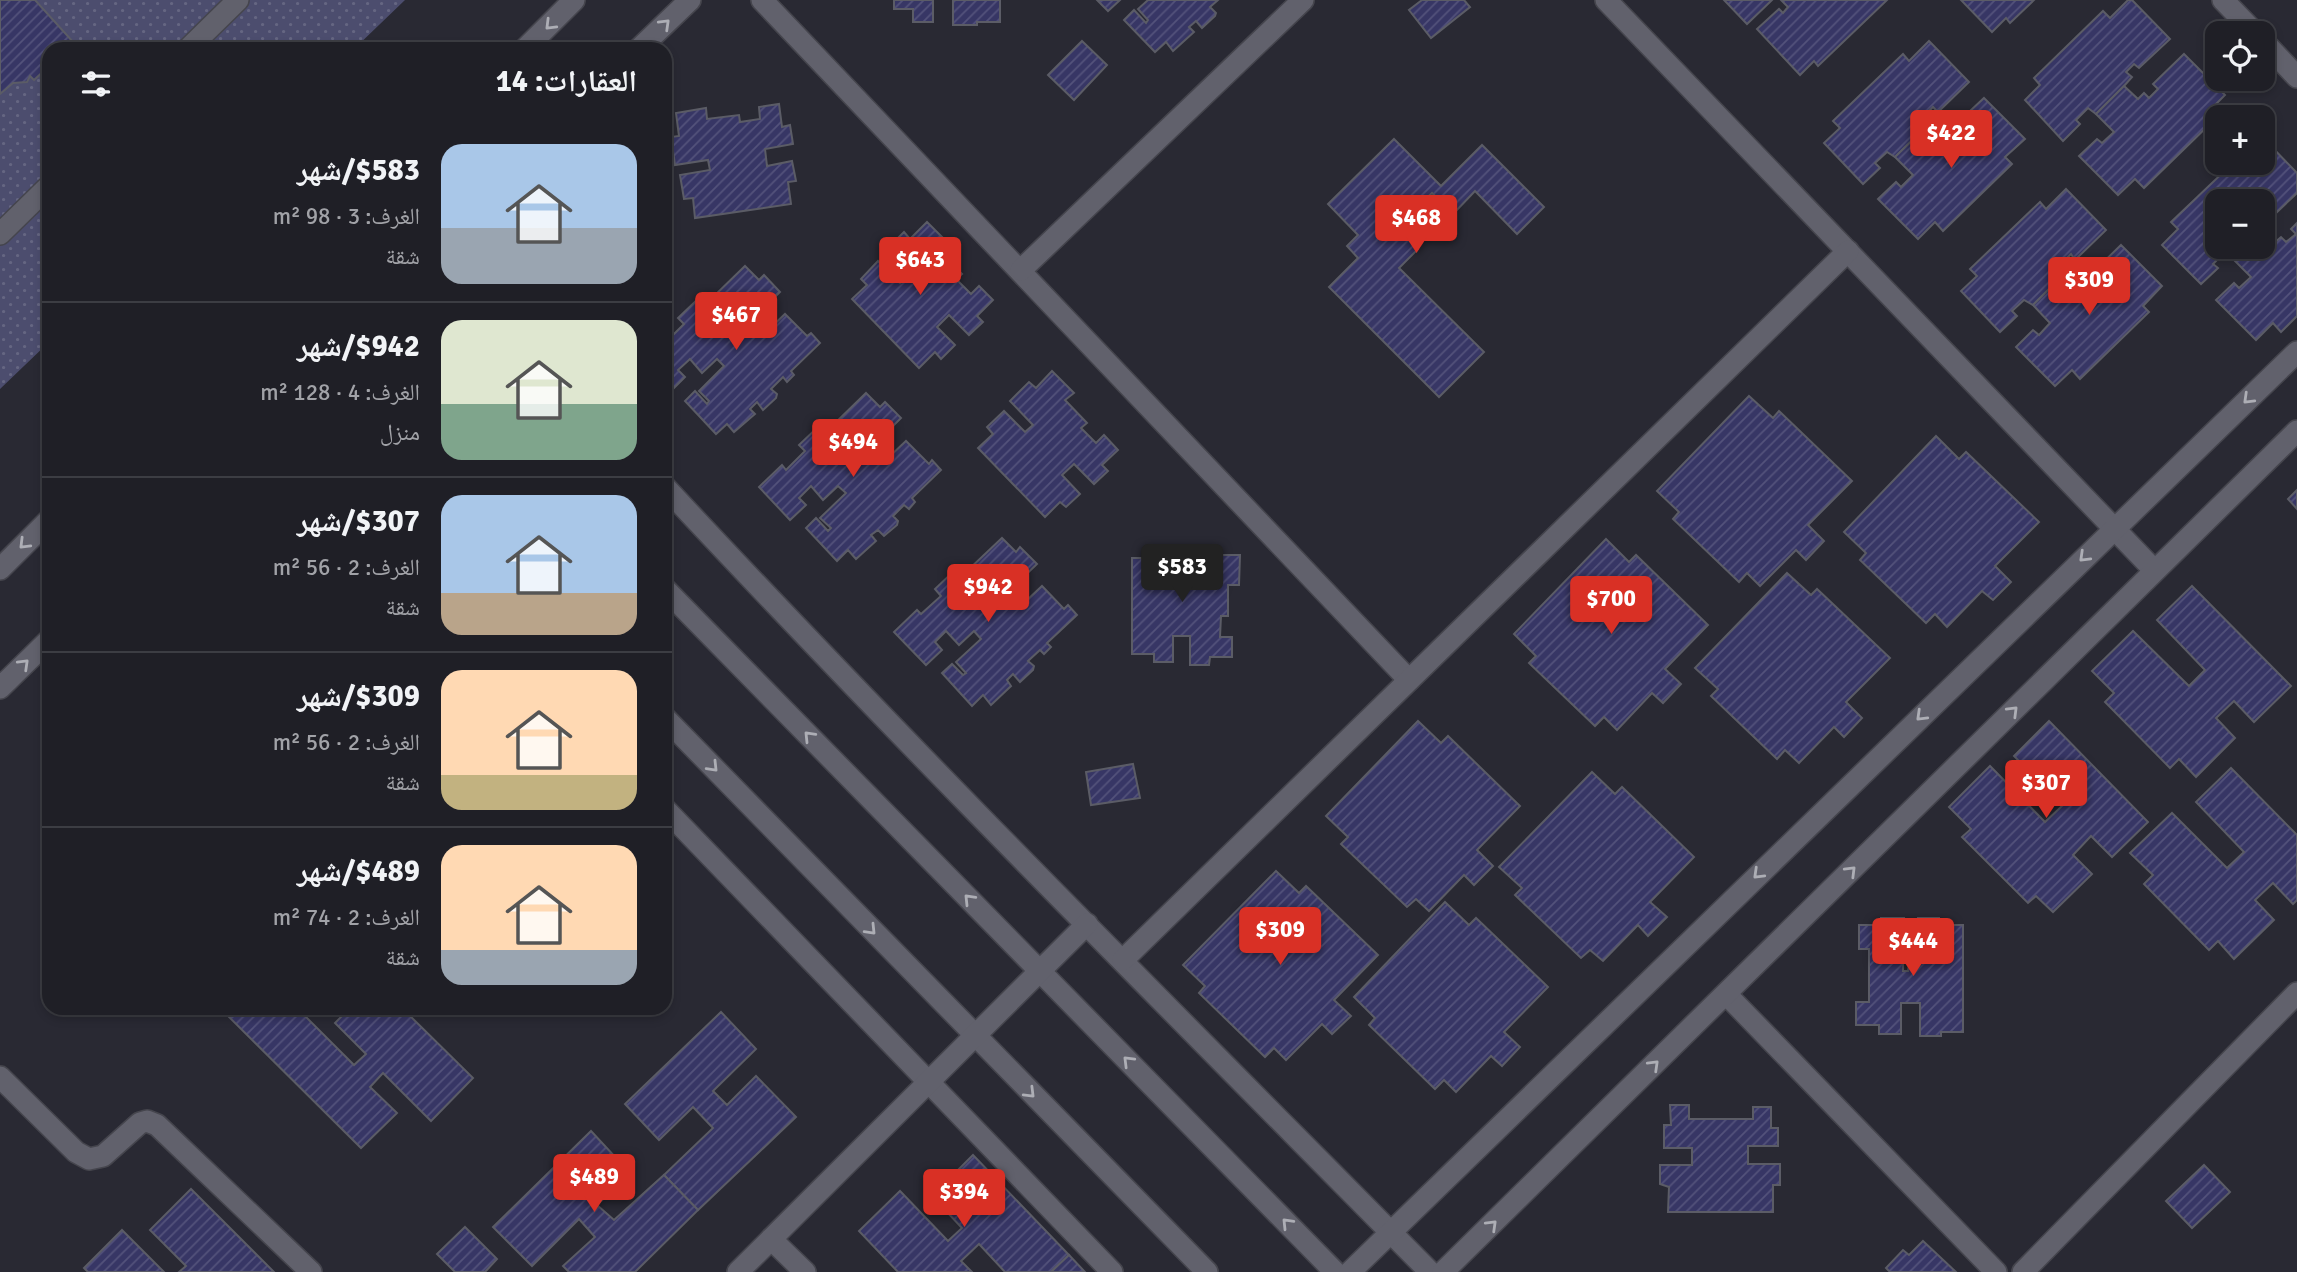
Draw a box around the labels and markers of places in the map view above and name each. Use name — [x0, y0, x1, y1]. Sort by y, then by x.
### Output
pin: $422 — [1910, 110, 1992, 170]
pin: $468 — [1375, 196, 1457, 255]
pin: $643 — [879, 238, 961, 297]
pin: $309 — [2048, 258, 2130, 317]
pin: $467 — [695, 292, 777, 352]
pin: $494 — [812, 420, 894, 479]
pin: $583 — [1141, 544, 1223, 604]
pin: $942 — [947, 564, 1029, 624]
pin: $700 — [1570, 576, 1652, 636]
pin: $307 — [2005, 760, 2087, 820]
pin: $309 — [1239, 908, 1321, 967]
pin: $444 — [1872, 918, 1954, 978]
pin: $489 — [553, 1154, 635, 1214]
pin: $394 — [923, 1170, 1005, 1229]

